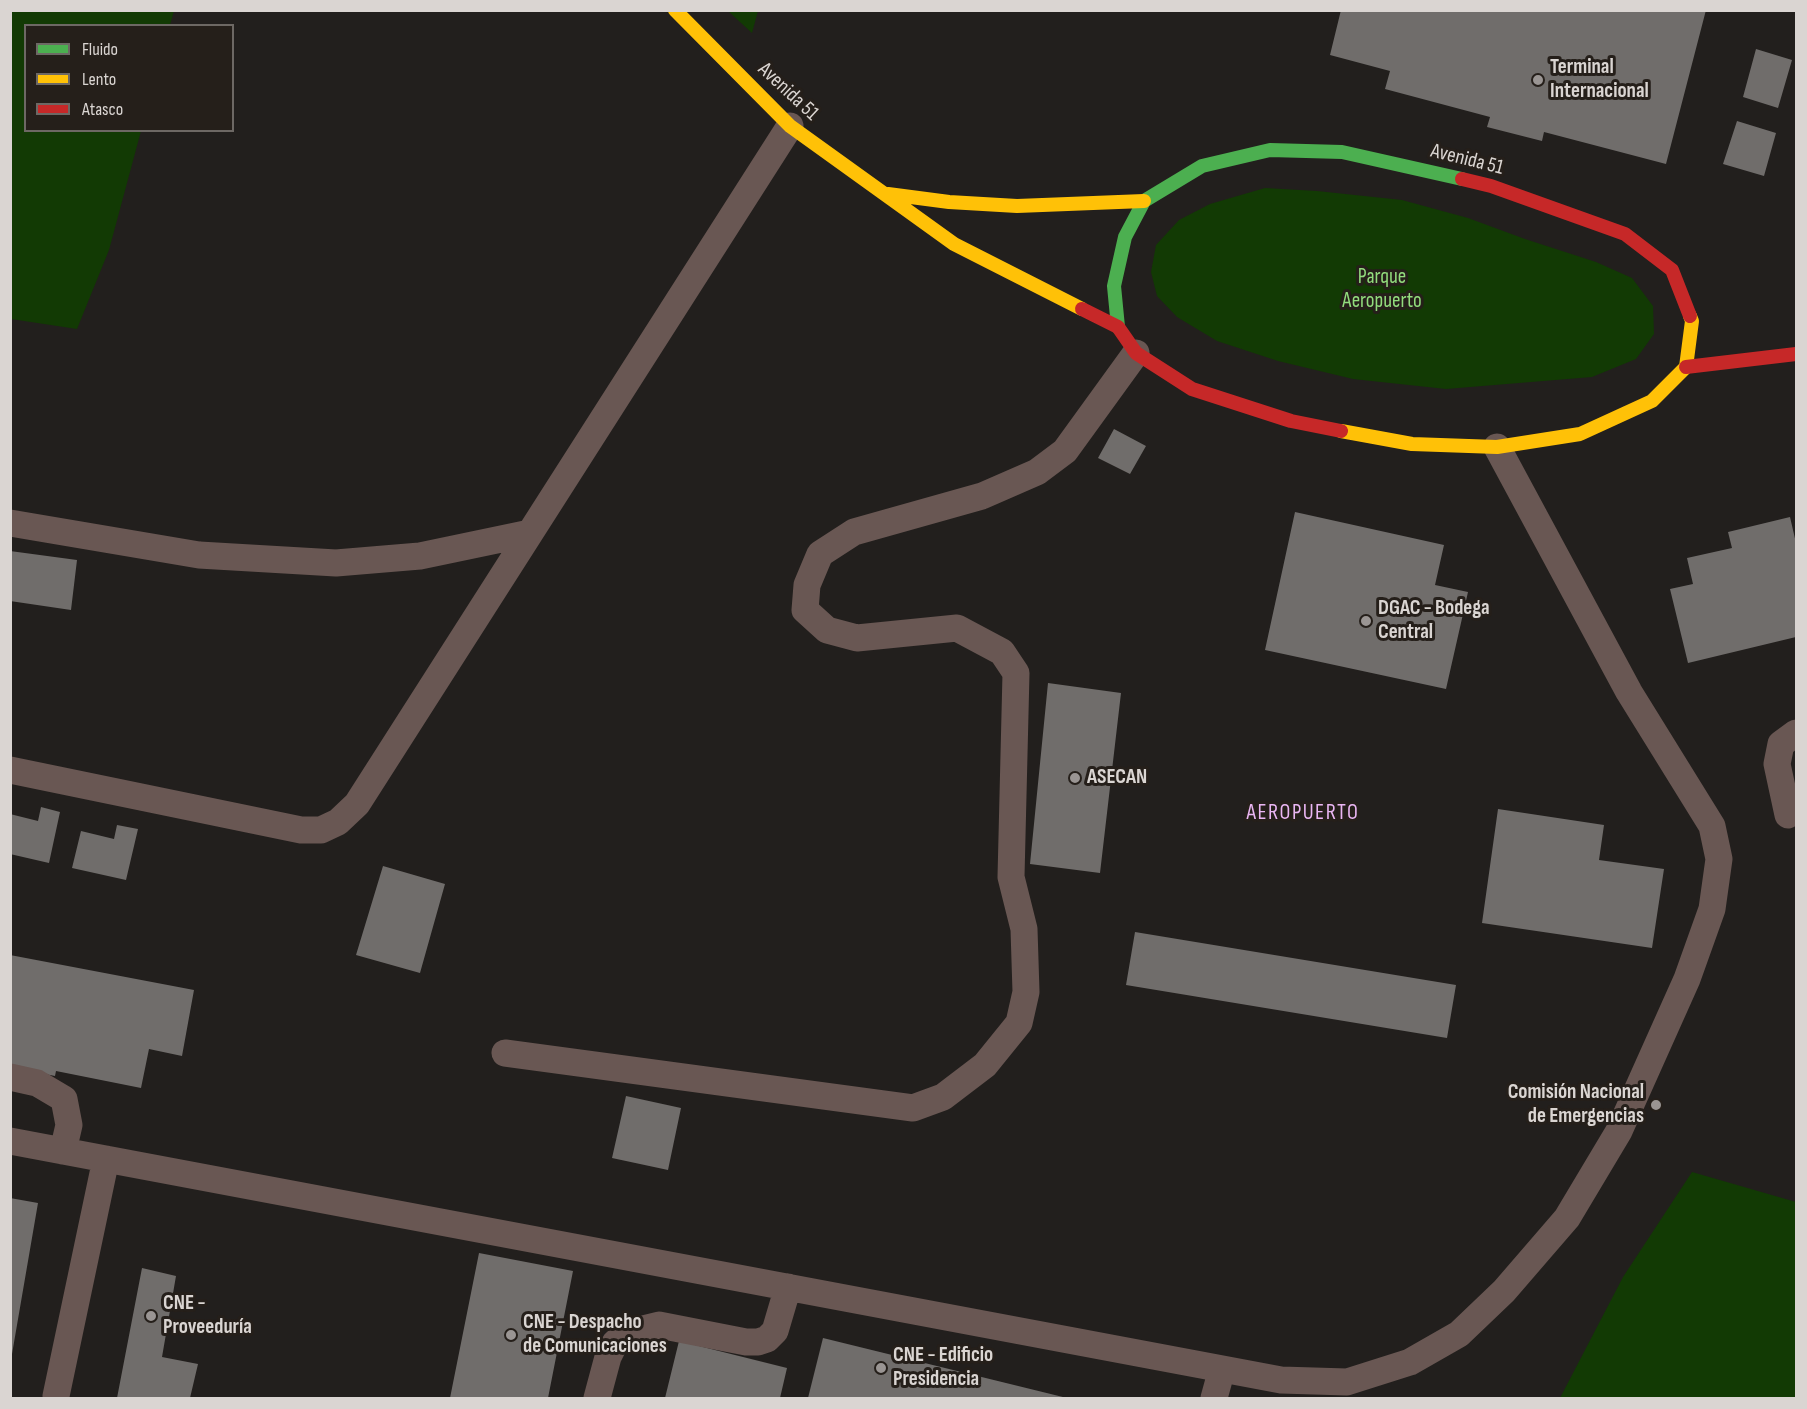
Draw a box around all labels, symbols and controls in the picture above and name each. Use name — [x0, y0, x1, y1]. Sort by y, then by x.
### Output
legend — [24, 24, 234, 132]
text: Fluido — [82, 39, 118, 60]
place label: Terminal Internacional — [1550, 55, 1649, 105]
street label: Avenida 51 — [752, 58, 824, 126]
text: Lento — [82, 69, 116, 90]
marker: Terminal Internacional — [1531, 73, 1545, 87]
text: Atasco — [82, 99, 123, 120]
street label: Avenida 51 — [1428, 139, 1506, 181]
park label: Parque Aeropuerto — [1342, 265, 1422, 315]
place label: DGAC - Bodega Central — [1378, 596, 1490, 646]
marker: DGAC - Bodega Central — [1359, 614, 1373, 628]
place label: ASECAN — [1087, 765, 1147, 791]
marker: ASECAN — [1068, 771, 1082, 785]
district label: AEROPUERTO — [1247, 800, 1359, 826]
place label: Comisión Nacional de Emergencias — [1508, 1080, 1644, 1130]
marker: Comisión Nacional de Emergencias — [1649, 1098, 1663, 1112]
place label: CNE - Proveeduría — [163, 1291, 252, 1341]
marker: CNE - Proveeduría — [144, 1309, 158, 1323]
place label: CNE - Despacho de Comunicaciones — [523, 1310, 667, 1360]
marker: CNE - Despacho de Comunicaciones — [504, 1328, 518, 1342]
place label: CNE - Edificio Presidencia — [893, 1343, 993, 1393]
marker: CNE - Edificio Presidencia — [874, 1361, 888, 1375]

